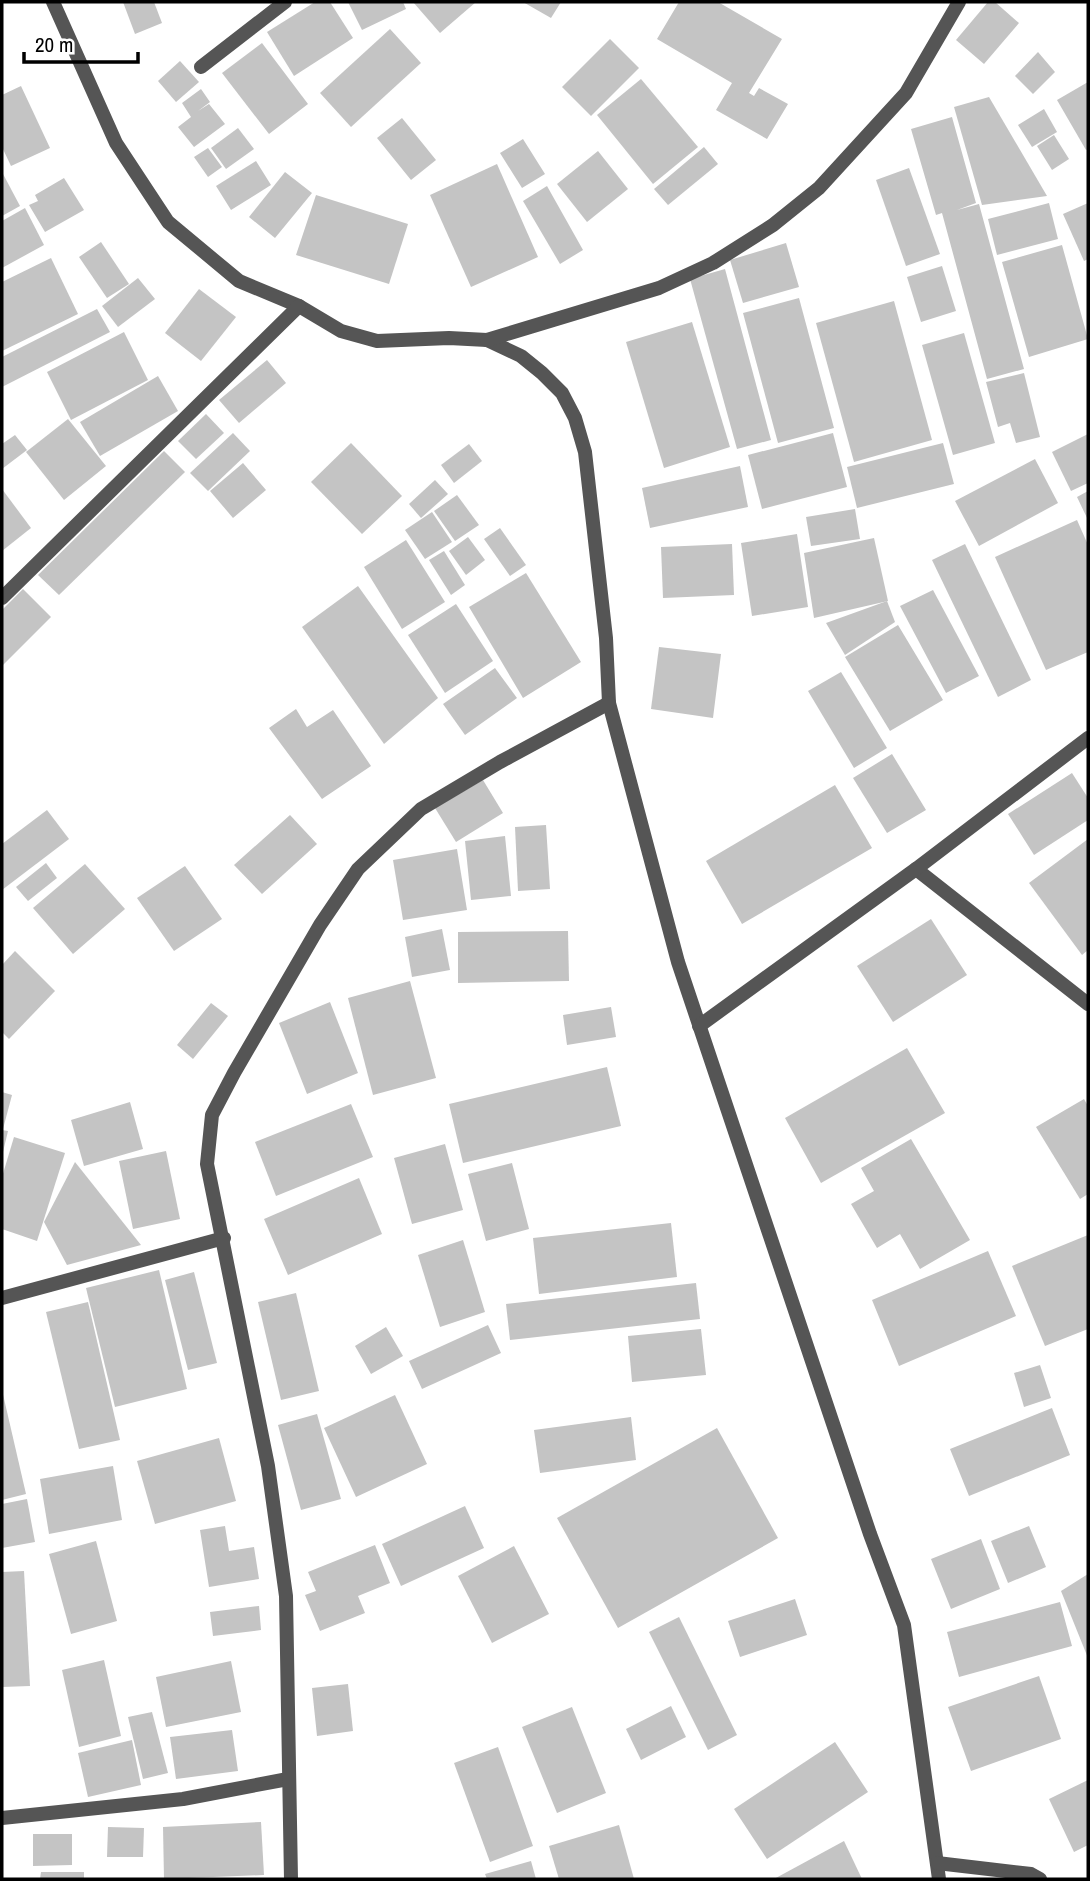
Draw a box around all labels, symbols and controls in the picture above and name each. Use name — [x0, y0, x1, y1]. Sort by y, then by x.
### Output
scale bar — [24, 21, 138, 65]
text: 20 m — [35, 30, 73, 59]

